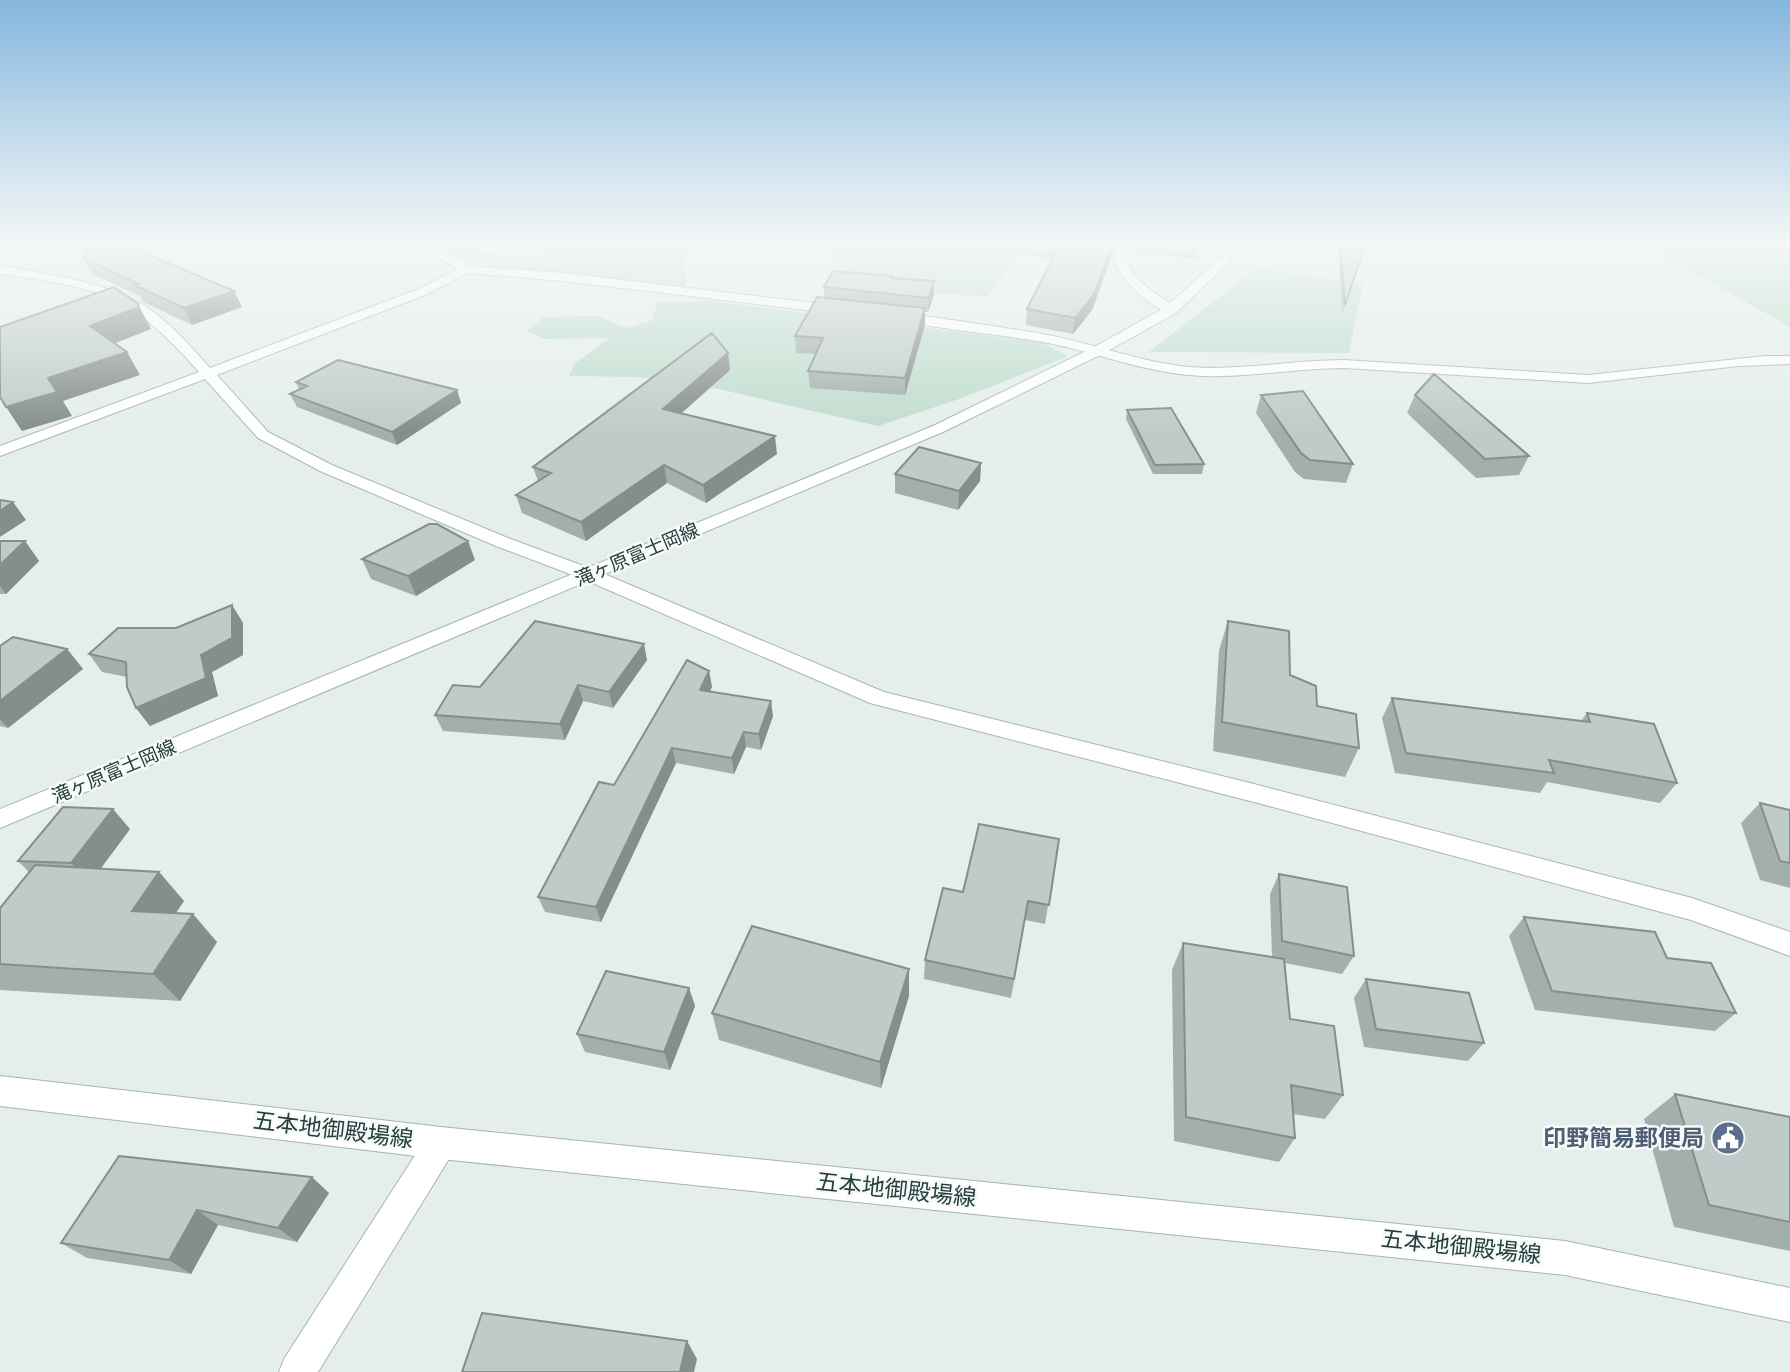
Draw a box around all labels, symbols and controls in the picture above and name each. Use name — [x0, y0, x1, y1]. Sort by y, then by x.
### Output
street label: 滝ヶ原富士岡線 — [571, 517, 703, 593]
street label: 滝ヶ原富士岡線 — [48, 734, 180, 810]
street label: 五本地御殿場線 — [251, 1105, 415, 1155]
public building icon: 印野簡易郵便局 — [1709, 1119, 1747, 1157]
place label: 印野簡易郵便局 — [1543, 1123, 1704, 1154]
street label: 五本地御殿場線 — [814, 1166, 978, 1214]
street label: 五本地御殿場線 — [1379, 1223, 1543, 1271]

